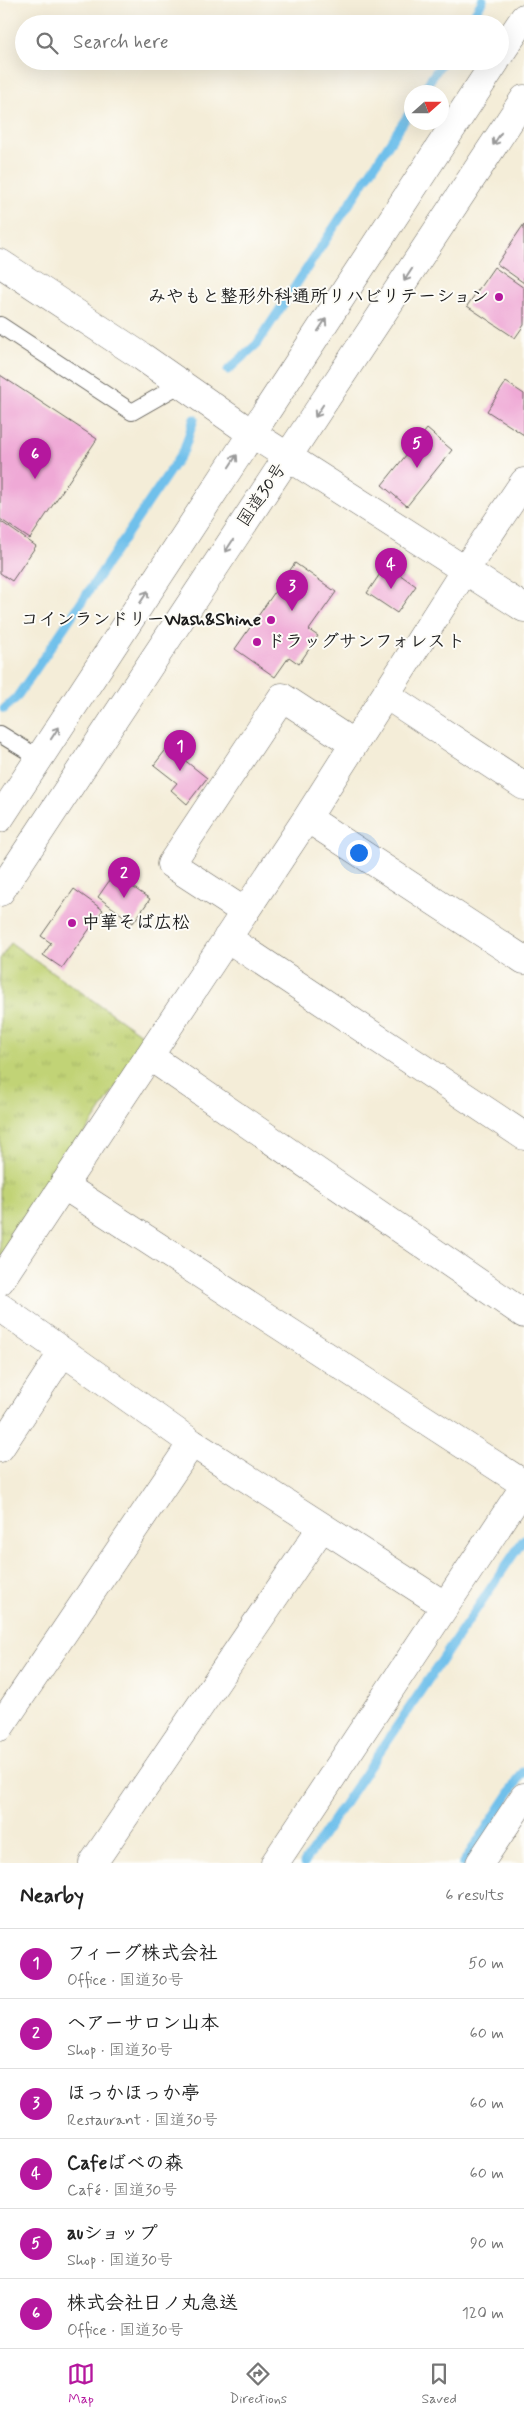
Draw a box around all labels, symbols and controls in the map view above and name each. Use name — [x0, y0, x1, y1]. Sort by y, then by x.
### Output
search box — [15, 15, 509, 70]
icon: search — [33, 29, 61, 57]
text: Search here — [73, 30, 169, 55]
north arrow — [404, 85, 449, 130]
one-way arrow — [492, 132, 502, 146]
one-way arrow — [403, 268, 413, 282]
place label: みやもと整形外科通所リハビリテーション — [148, 285, 489, 309]
marker: みやもと整形外科通所リハビリテーション — [493, 291, 505, 303]
one-way arrow — [317, 318, 327, 332]
one-way arrow — [313, 403, 323, 417]
pin: 5 — [401, 427, 433, 468]
pin: 6 — [19, 438, 51, 479]
one-way arrow — [228, 454, 238, 468]
street label: 国道30号 — [232, 458, 292, 532]
one-way arrow — [224, 539, 234, 553]
pin: 4 — [375, 548, 407, 589]
pin: 3 — [276, 570, 308, 611]
one-way arrow — [139, 590, 149, 604]
place label: コインランドリーWash&Shine — [20, 608, 261, 632]
marker: コインランドリーWash&Shine — [265, 614, 277, 626]
place label: ドラッグサンフォレスト — [267, 630, 465, 654]
marker: ドラッグサンフォレスト — [251, 636, 263, 648]
one-way arrow — [50, 726, 60, 740]
pin: 1 — [164, 730, 196, 771]
your location — [346, 840, 372, 866]
pin: 2 — [108, 857, 140, 898]
place label: 中華そば広松 — [82, 911, 190, 935]
marker: 中華そば広松 — [66, 917, 78, 929]
text: Nearby — [20, 1882, 84, 1910]
text: 6 results — [445, 1885, 504, 1906]
text: フィーグ株式会社 — [67, 1941, 217, 1966]
text: 1 — [32, 1953, 40, 1974]
text: 50 m — [468, 1953, 504, 1974]
text: Office · 国道30号 — [67, 1970, 184, 1991]
text: ヘアーサロン山本 — [67, 2011, 219, 2036]
text: 2 — [32, 2023, 40, 2044]
text: 60 m — [470, 2023, 504, 2044]
text: Shop · 国道30号 — [67, 2040, 173, 2061]
text: ほっかほっか亭 — [67, 2081, 200, 2106]
text: 3 — [32, 2093, 40, 2114]
text: 60 m — [470, 2093, 504, 2114]
text: Restaurant · 国道30号 — [67, 2110, 218, 2131]
text: Cafeばべの森 — [67, 2151, 183, 2176]
text: 4 — [31, 2163, 41, 2184]
text: 60 m — [470, 2163, 504, 2184]
text: Café · 国道30号 — [67, 2180, 177, 2201]
text: auショップ — [67, 2221, 158, 2246]
text: 5 — [31, 2233, 41, 2254]
text: 90 m — [470, 2233, 504, 2254]
text: Shop · 国道30号 — [67, 2250, 173, 2271]
text: 株式会社日ノ丸急送 — [67, 2291, 238, 2316]
text: 6 — [32, 2303, 40, 2324]
text: 120 m — [462, 2303, 504, 2324]
text: Office · 国道30号 — [67, 2320, 184, 2341]
tab: Map — [67, 2360, 95, 2408]
tab: Directions — [230, 2360, 287, 2408]
tab: Saved — [421, 2360, 457, 2408]

